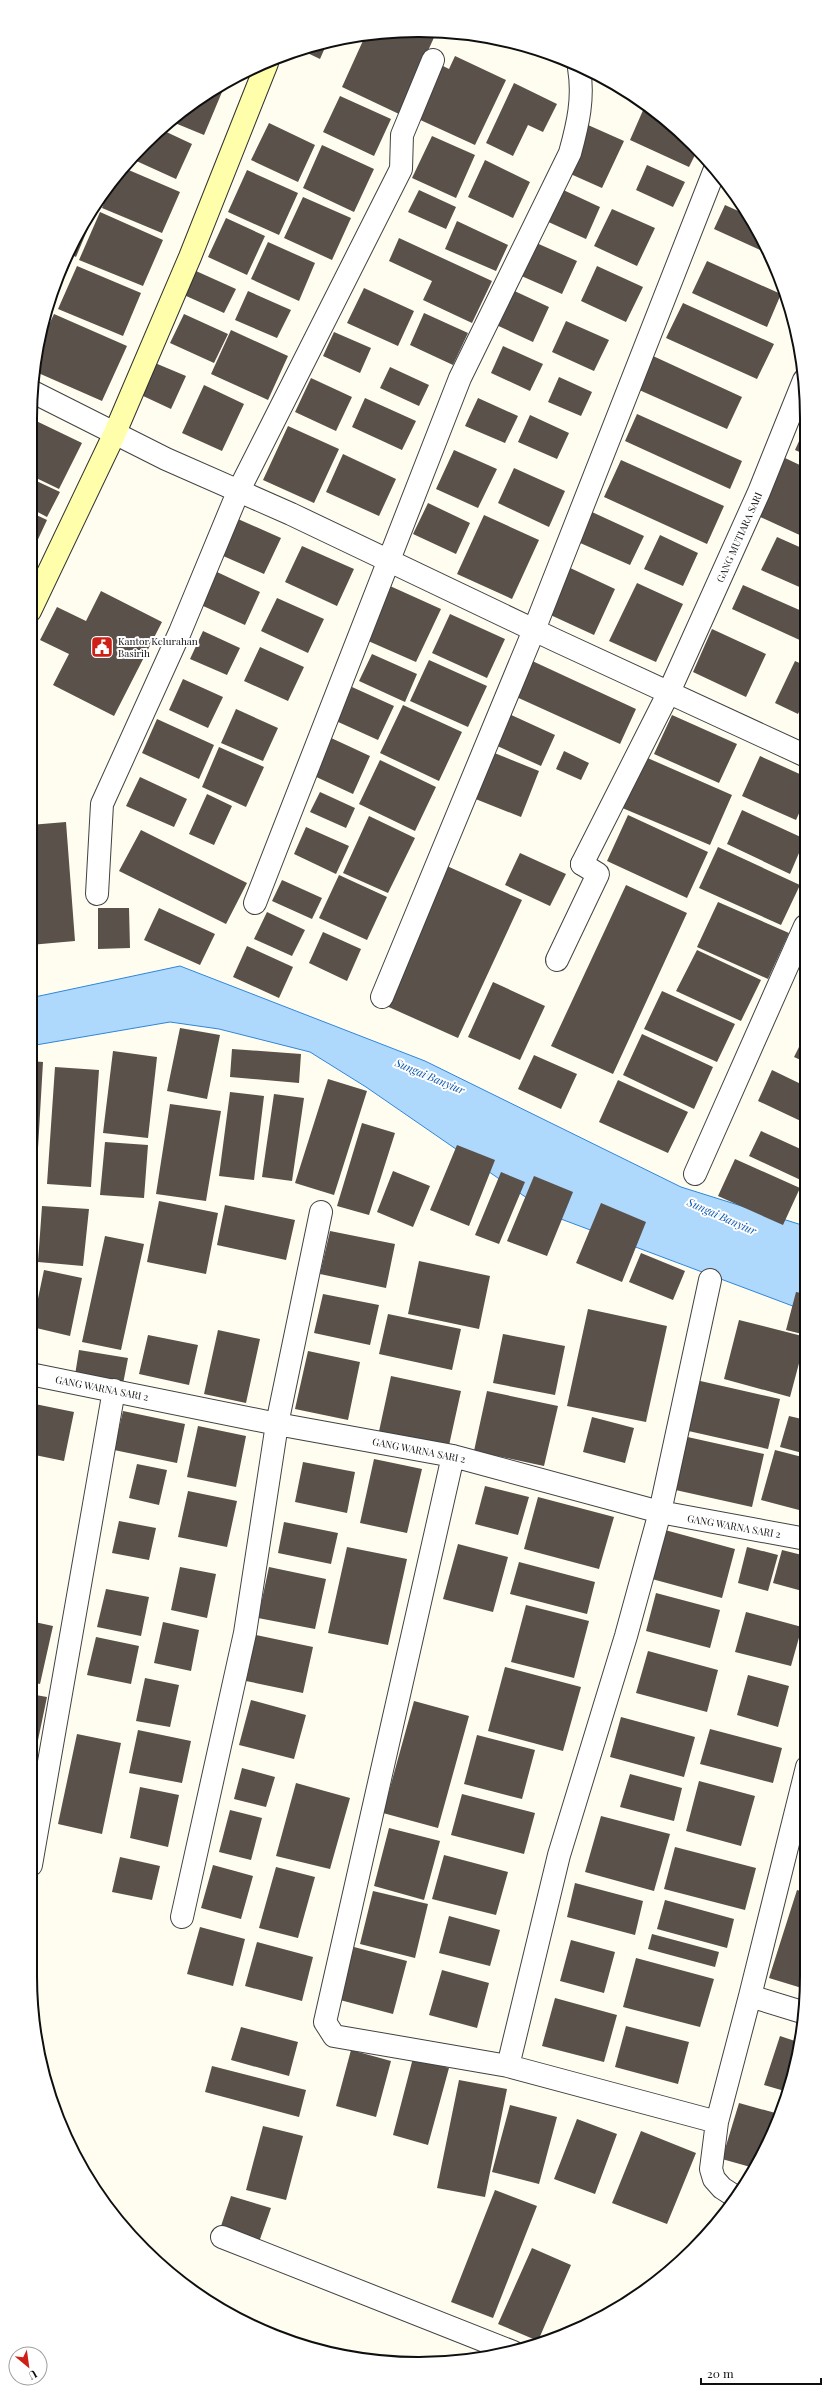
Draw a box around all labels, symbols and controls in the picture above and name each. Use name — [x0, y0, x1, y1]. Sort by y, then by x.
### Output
street label: GANG MUTIARA SARI — [713, 490, 765, 584]
public building icon: Kantor Kelurahan Basirih — [89, 634, 115, 660]
place label: Kantor Kelurahan Basirih — [118, 634, 198, 660]
water label: Sungai Banyiur — [392, 1054, 467, 1098]
water label: Sungai Banyiur — [684, 1194, 759, 1238]
street label: GANG WARNA SARI 2 — [54, 1372, 150, 1404]
street label: GANG WARNA SARI 2 — [371, 1434, 467, 1466]
street label: GANG WARNA SARI 2 — [686, 1511, 782, 1541]
north arrow — [8, 2346, 48, 2386]
scale bar — [701, 2360, 821, 2386]
text: 20 m — [707, 2365, 734, 2381]
text: U — [26, 2367, 40, 2384]

